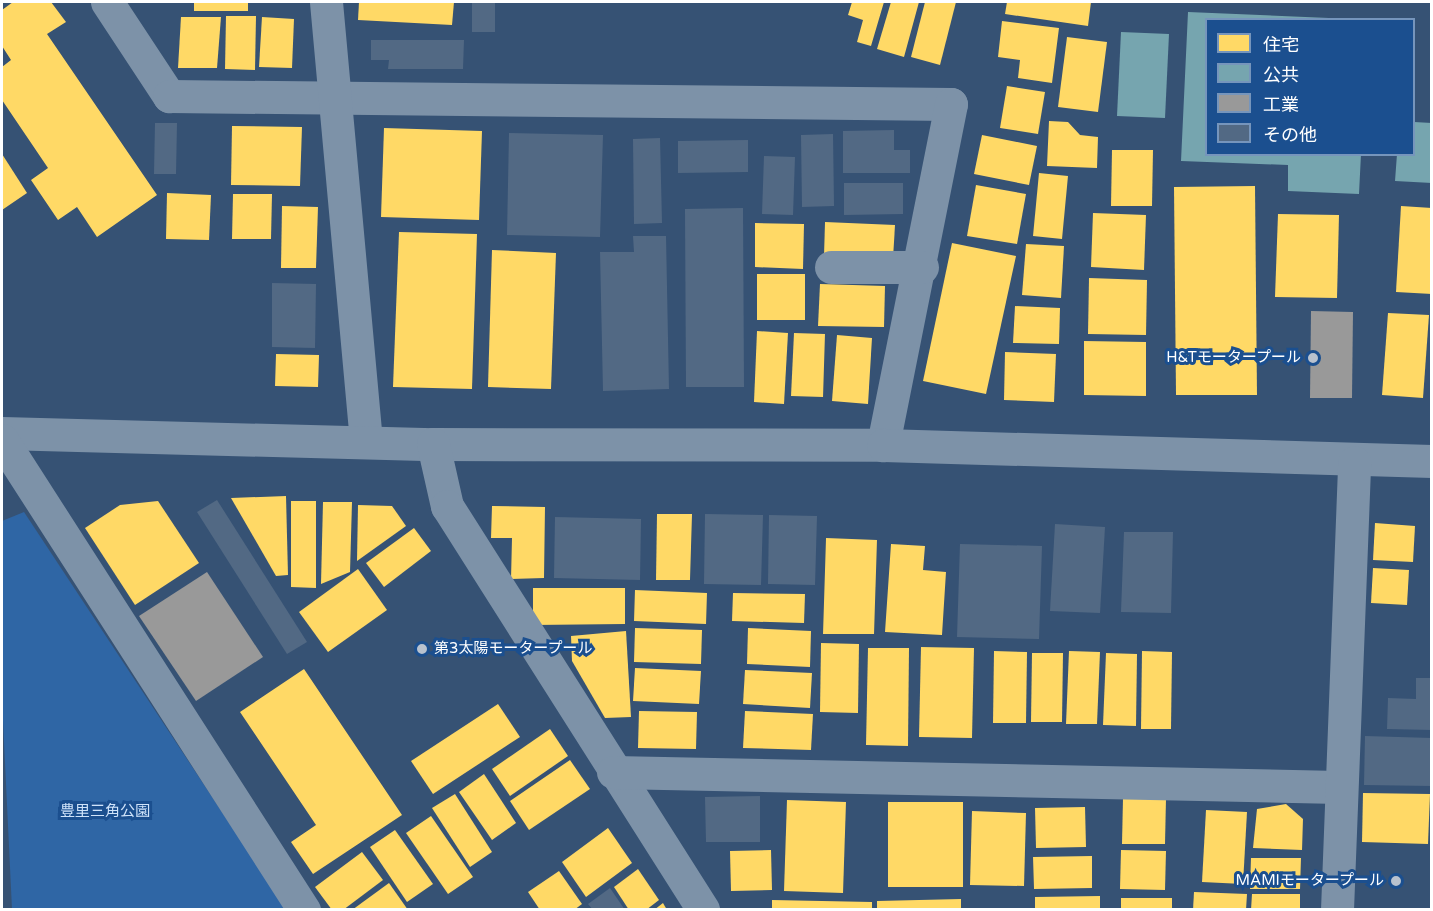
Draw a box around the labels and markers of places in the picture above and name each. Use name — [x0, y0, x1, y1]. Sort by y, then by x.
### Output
place label: H&Tモータープール — [1165, 349, 1301, 367]
marker: H&Tモータープール — [1306, 351, 1320, 365]
place label: 第3太陽モータープール — [434, 640, 593, 658]
marker: 第3太陽モータープール — [415, 642, 429, 656]
place label: MAMIモータープール — [1235, 872, 1384, 890]
marker: MAMIモータープール — [1389, 874, 1403, 888]

